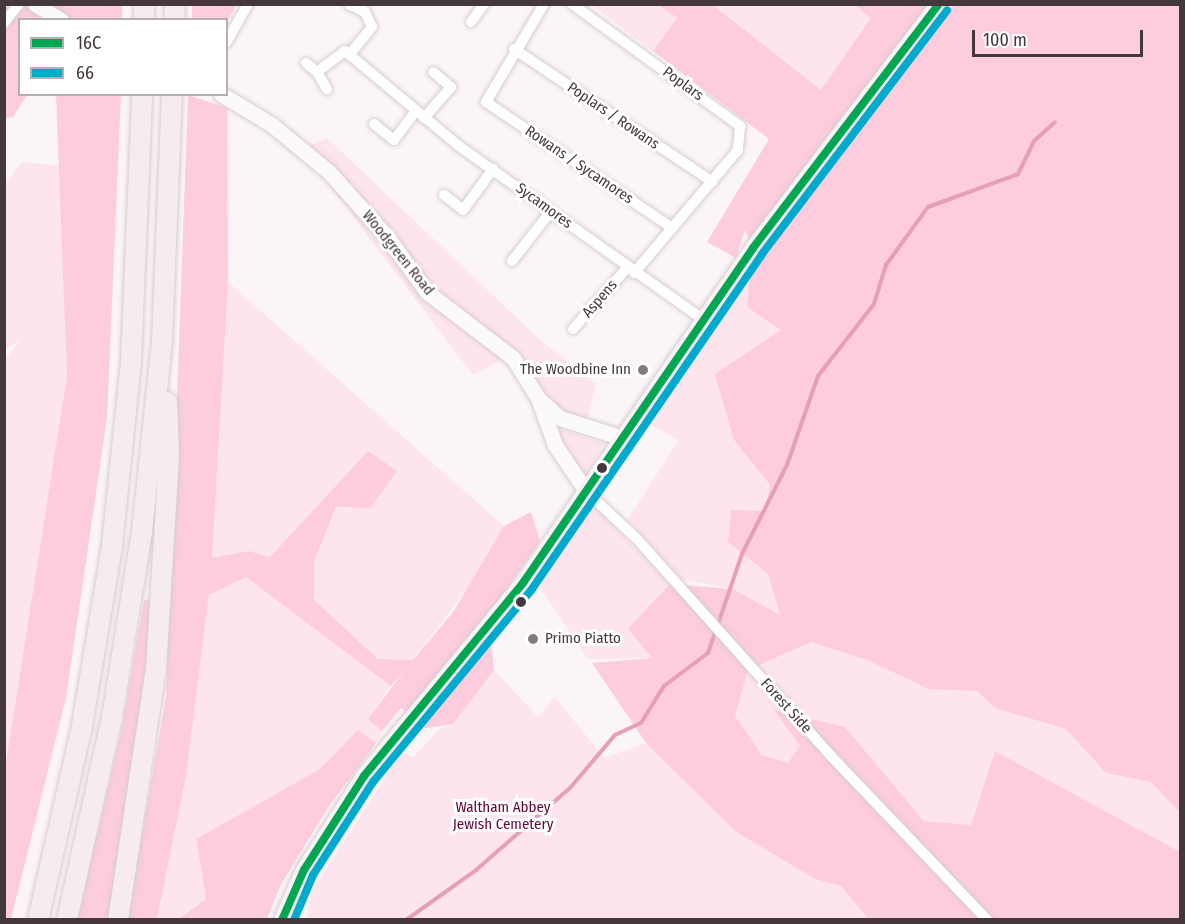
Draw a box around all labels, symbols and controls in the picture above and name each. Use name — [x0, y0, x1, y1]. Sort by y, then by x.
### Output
legend — [18, 18, 228, 96]
scale bar — [975, 18, 1146, 56]
text: 100 m — [983, 29, 1027, 51]
text: 16C — [76, 32, 101, 54]
text: 66 — [76, 62, 94, 84]
street label: Poplars — [659, 63, 707, 105]
street label: Poplars / Rowans — [564, 79, 662, 153]
street label: Rowans / Sycamores — [521, 122, 637, 208]
street label: Sycamores — [512, 179, 576, 233]
street label: Woodgreen Road — [358, 207, 438, 299]
street label: Aspens — [579, 276, 621, 322]
place label: The Woodbine Inn — [520, 361, 631, 379]
marker: The Woodbine Inn — [636, 363, 650, 377]
unlabelled marker — [596, 462, 608, 474]
unlabelled marker — [515, 596, 527, 608]
place label: Primo Piatto — [545, 630, 621, 648]
marker: Primo Piatto — [526, 632, 540, 646]
street label: Forest Side — [757, 675, 815, 737]
park label: Waltham Abbey Jewish Cemetery — [453, 798, 553, 833]

